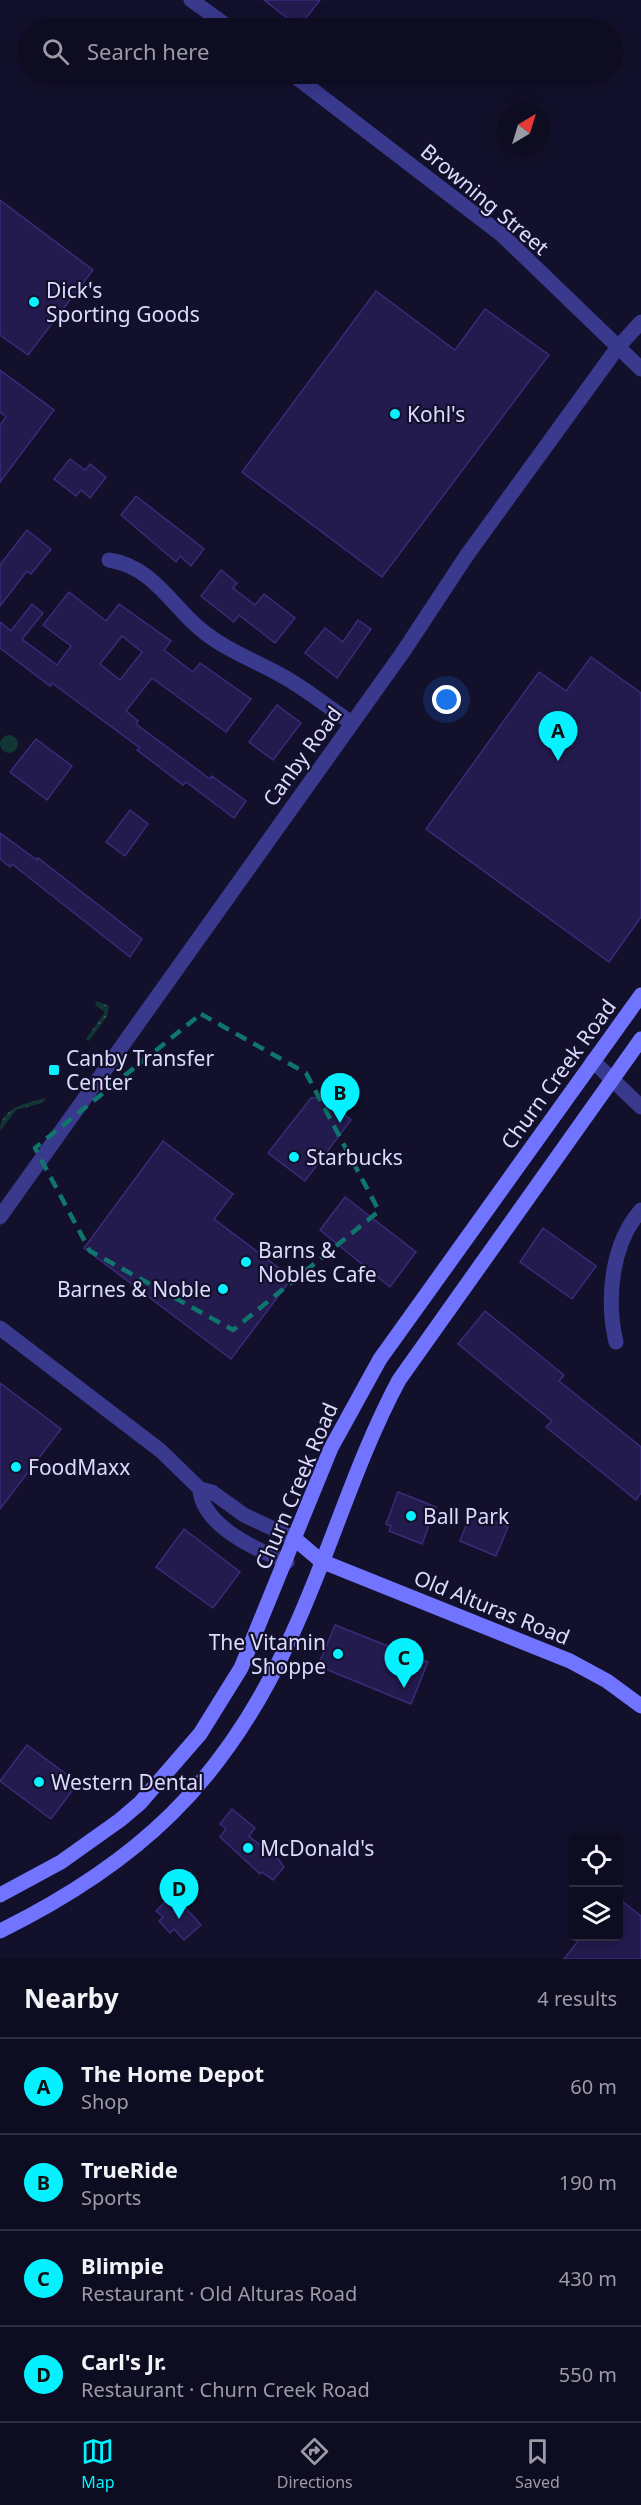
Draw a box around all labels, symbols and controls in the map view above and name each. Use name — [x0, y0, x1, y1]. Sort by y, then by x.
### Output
search box — [18, 18, 623, 84]
icon: search — [39, 35, 72, 68]
text: Search here — [87, 36, 209, 66]
north arrow — [497, 102, 551, 156]
street label: Browning Street — [415, 137, 555, 261]
place label: Dick's Sporting Goods — [46, 276, 200, 328]
marker: Dick's Sporting Goods — [27, 295, 41, 309]
place label: Kohl's — [407, 400, 465, 428]
marker: Kohl's — [388, 407, 402, 421]
your location — [432, 685, 461, 714]
street label: Canby Road — [256, 700, 348, 812]
pin: A — [538, 712, 578, 761]
street label: Churn Creek Road — [494, 993, 622, 1155]
place label: Canby Transfer Center — [66, 1044, 214, 1096]
marker: Canby Transfer Center — [47, 1063, 61, 1077]
pin: B — [320, 1074, 360, 1123]
place label: Starbucks — [306, 1143, 403, 1171]
marker: Starbucks — [287, 1150, 301, 1164]
place label: Barns & Nobles Cafe — [258, 1236, 376, 1288]
marker: Barns & Nobles Cafe — [239, 1255, 253, 1269]
place label: Barnes & Noble — [57, 1275, 211, 1303]
marker: Barnes & Noble — [216, 1282, 230, 1296]
street label: Churn Creek Road — [248, 1398, 344, 1574]
place label: FoodMaxx — [28, 1453, 130, 1481]
marker: FoodMaxx — [9, 1460, 23, 1474]
place label: Ball Park — [423, 1502, 510, 1530]
marker: Ball Park — [404, 1509, 418, 1523]
street label: Old Alturas Road — [410, 1563, 574, 1651]
place label: The Vitamin Shoppe — [209, 1628, 326, 1680]
pin: C — [384, 1638, 424, 1688]
marker: The Vitamin Shoppe — [331, 1647, 345, 1661]
place label: Western Dental — [51, 1768, 203, 1796]
marker: Western Dental — [32, 1775, 46, 1789]
map controls — [569, 1833, 623, 1941]
button: locate — [569, 1833, 623, 1887]
place label: McDonald's — [260, 1834, 374, 1862]
marker: McDonald's — [241, 1841, 255, 1855]
pin: D — [160, 1870, 198, 1919]
button: layers — [569, 1887, 623, 1941]
text: Nearby — [24, 1980, 119, 2016]
text: 4 results — [537, 1985, 617, 2012]
text: The Home Depot — [81, 2058, 264, 2088]
text: A — [37, 2073, 50, 2100]
text: 60 m — [570, 2073, 617, 2100]
text: Shop — [81, 2088, 129, 2115]
text: TrueRide — [81, 2154, 178, 2184]
text: B — [37, 2169, 50, 2196]
text: 190 m — [559, 2169, 617, 2196]
text: Sports — [81, 2184, 141, 2211]
text: Blimpie — [81, 2250, 164, 2280]
text: C — [37, 2265, 50, 2292]
text: 430 m — [559, 2265, 617, 2292]
text: Restaurant · Old Alturas Road — [81, 2280, 357, 2307]
text: Carl's Jr. — [81, 2346, 166, 2376]
text: D — [36, 2361, 51, 2388]
text: 550 m — [559, 2361, 617, 2388]
text: Restaurant · Churn Creek Road — [81, 2376, 370, 2403]
tab: Map — [81, 2435, 114, 2493]
tab: Directions — [277, 2435, 353, 2493]
tab: Saved — [515, 2435, 560, 2493]

